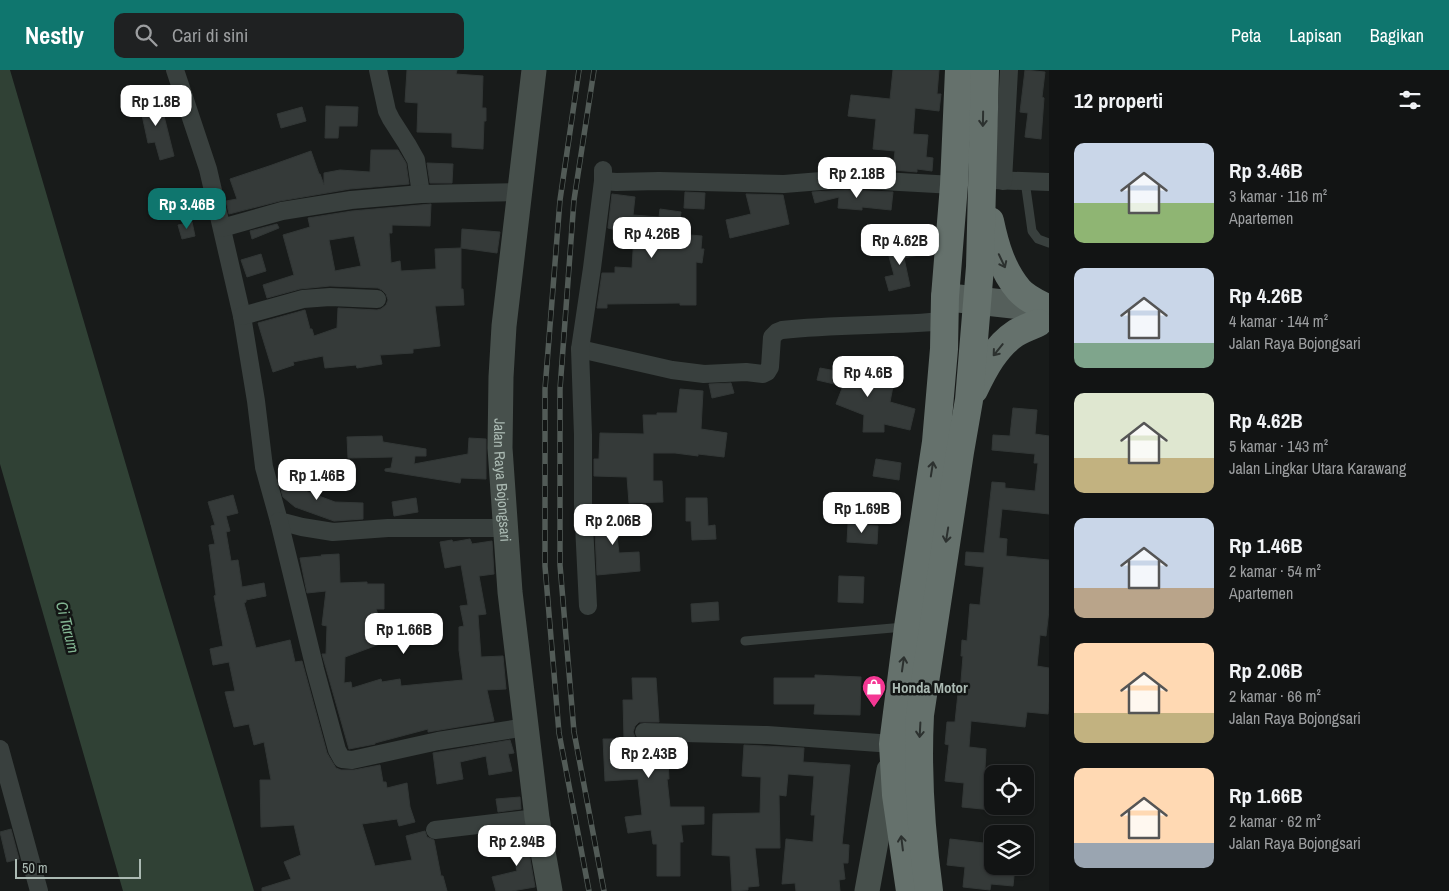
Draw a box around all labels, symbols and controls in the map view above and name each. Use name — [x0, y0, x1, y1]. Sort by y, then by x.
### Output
search box — [114, 13, 464, 58]
text: Nestly — [25, 19, 84, 51]
icon: search — [132, 21, 160, 49]
text: Cari di sini — [172, 22, 248, 48]
text: Peta — [1231, 23, 1261, 48]
text: Lapisan — [1289, 23, 1342, 48]
text: Bagikan — [1370, 23, 1424, 48]
pin: Rp 1.8B — [110, 85, 202, 127]
text: 12 properti — [1074, 86, 1163, 115]
icon: filters — [1396, 86, 1424, 114]
text: Rp 1.8B — [132, 90, 180, 112]
one-way arrow — [979, 110, 988, 126]
pin: Rp 2.18B — [805, 156, 909, 199]
text: Rp 3.46B — [1229, 156, 1303, 185]
text: Rp 2.18B — [829, 162, 885, 184]
icon: home — [1114, 163, 1174, 223]
text: 3 kamar · 116 m² — [1229, 185, 1327, 207]
pin: Rp 3.46B — [135, 188, 239, 230]
text: Rp 3.46B — [159, 193, 215, 215]
text: Apartemen — [1229, 207, 1293, 229]
pin: Rp 4.26B — [600, 216, 704, 259]
text: Rp 4.26B — [624, 222, 680, 244]
pin: Rp 4.62B — [848, 224, 952, 266]
text: Rp 4.62B — [872, 229, 928, 251]
one-way arrow — [998, 253, 1007, 268]
text: Rp 4.26B — [1229, 281, 1303, 310]
icon: home — [1114, 288, 1174, 348]
text: 4 kamar · 144 m² — [1229, 310, 1328, 332]
text: Jalan Raya Bojongsari — [1229, 332, 1361, 354]
one-way arrow — [993, 344, 1004, 357]
pin: Rp 4.6B — [822, 356, 914, 398]
text: Rp 4.6B — [844, 361, 892, 383]
text: Rp 4.62B — [1229, 406, 1303, 435]
icon: home — [1114, 413, 1174, 473]
street label: Jalan Raya Bojongsari — [490, 418, 517, 543]
text: 5 kamar · 143 m² — [1229, 435, 1328, 457]
text: Jalan Lingkar Utara Karawang — [1229, 457, 1406, 479]
pin: Rp 1.46B — [265, 458, 369, 501]
one-way arrow — [927, 461, 937, 477]
text: Rp 1.46B — [289, 464, 345, 486]
pin: Rp 1.69B — [810, 492, 914, 534]
text: Rp 1.69B — [834, 497, 890, 519]
pin: Rp 2.06B — [561, 504, 665, 546]
text: Rp 2.06B — [585, 509, 641, 531]
one-way arrow — [942, 527, 952, 543]
text: Rp 1.46B — [1229, 531, 1303, 560]
icon: home — [1114, 538, 1174, 598]
text: 2 kamar · 54 m² — [1229, 560, 1321, 582]
text: Apartemen — [1229, 582, 1293, 604]
water label: Ci Tarum — [51, 599, 85, 655]
pin: Rp 1.66B — [352, 612, 456, 655]
text: Rp 1.66B — [376, 618, 432, 640]
one-way arrow — [898, 656, 908, 672]
text: Rp 2.06B — [1229, 656, 1303, 685]
icon: home — [1114, 663, 1174, 723]
shop icon: Honda Motor — [861, 674, 887, 708]
place label: Honda Motor — [892, 677, 968, 698]
text: 2 kamar · 66 m² — [1229, 685, 1321, 707]
text: Jalan Raya Bojongsari — [1229, 707, 1361, 729]
one-way arrow — [915, 722, 924, 738]
pin: Rp 2.43B — [597, 736, 701, 779]
text: Rp 2.43B — [621, 742, 677, 764]
map controls — [984, 765, 1034, 875]
button: locate — [984, 765, 1034, 815]
text: Rp 1.66B — [1229, 781, 1303, 810]
icon: home — [1114, 788, 1174, 848]
text: 2 kamar · 62 m² — [1229, 810, 1321, 832]
pin: Rp 2.94B — [465, 824, 569, 867]
button: layers — [984, 825, 1034, 875]
text: Rp 2.94B — [489, 830, 545, 852]
text: Jalan Raya Bojongsari — [1229, 832, 1361, 854]
one-way arrow — [897, 835, 907, 851]
scale bar — [15, 856, 141, 879]
text: 50 m — [22, 859, 48, 877]

